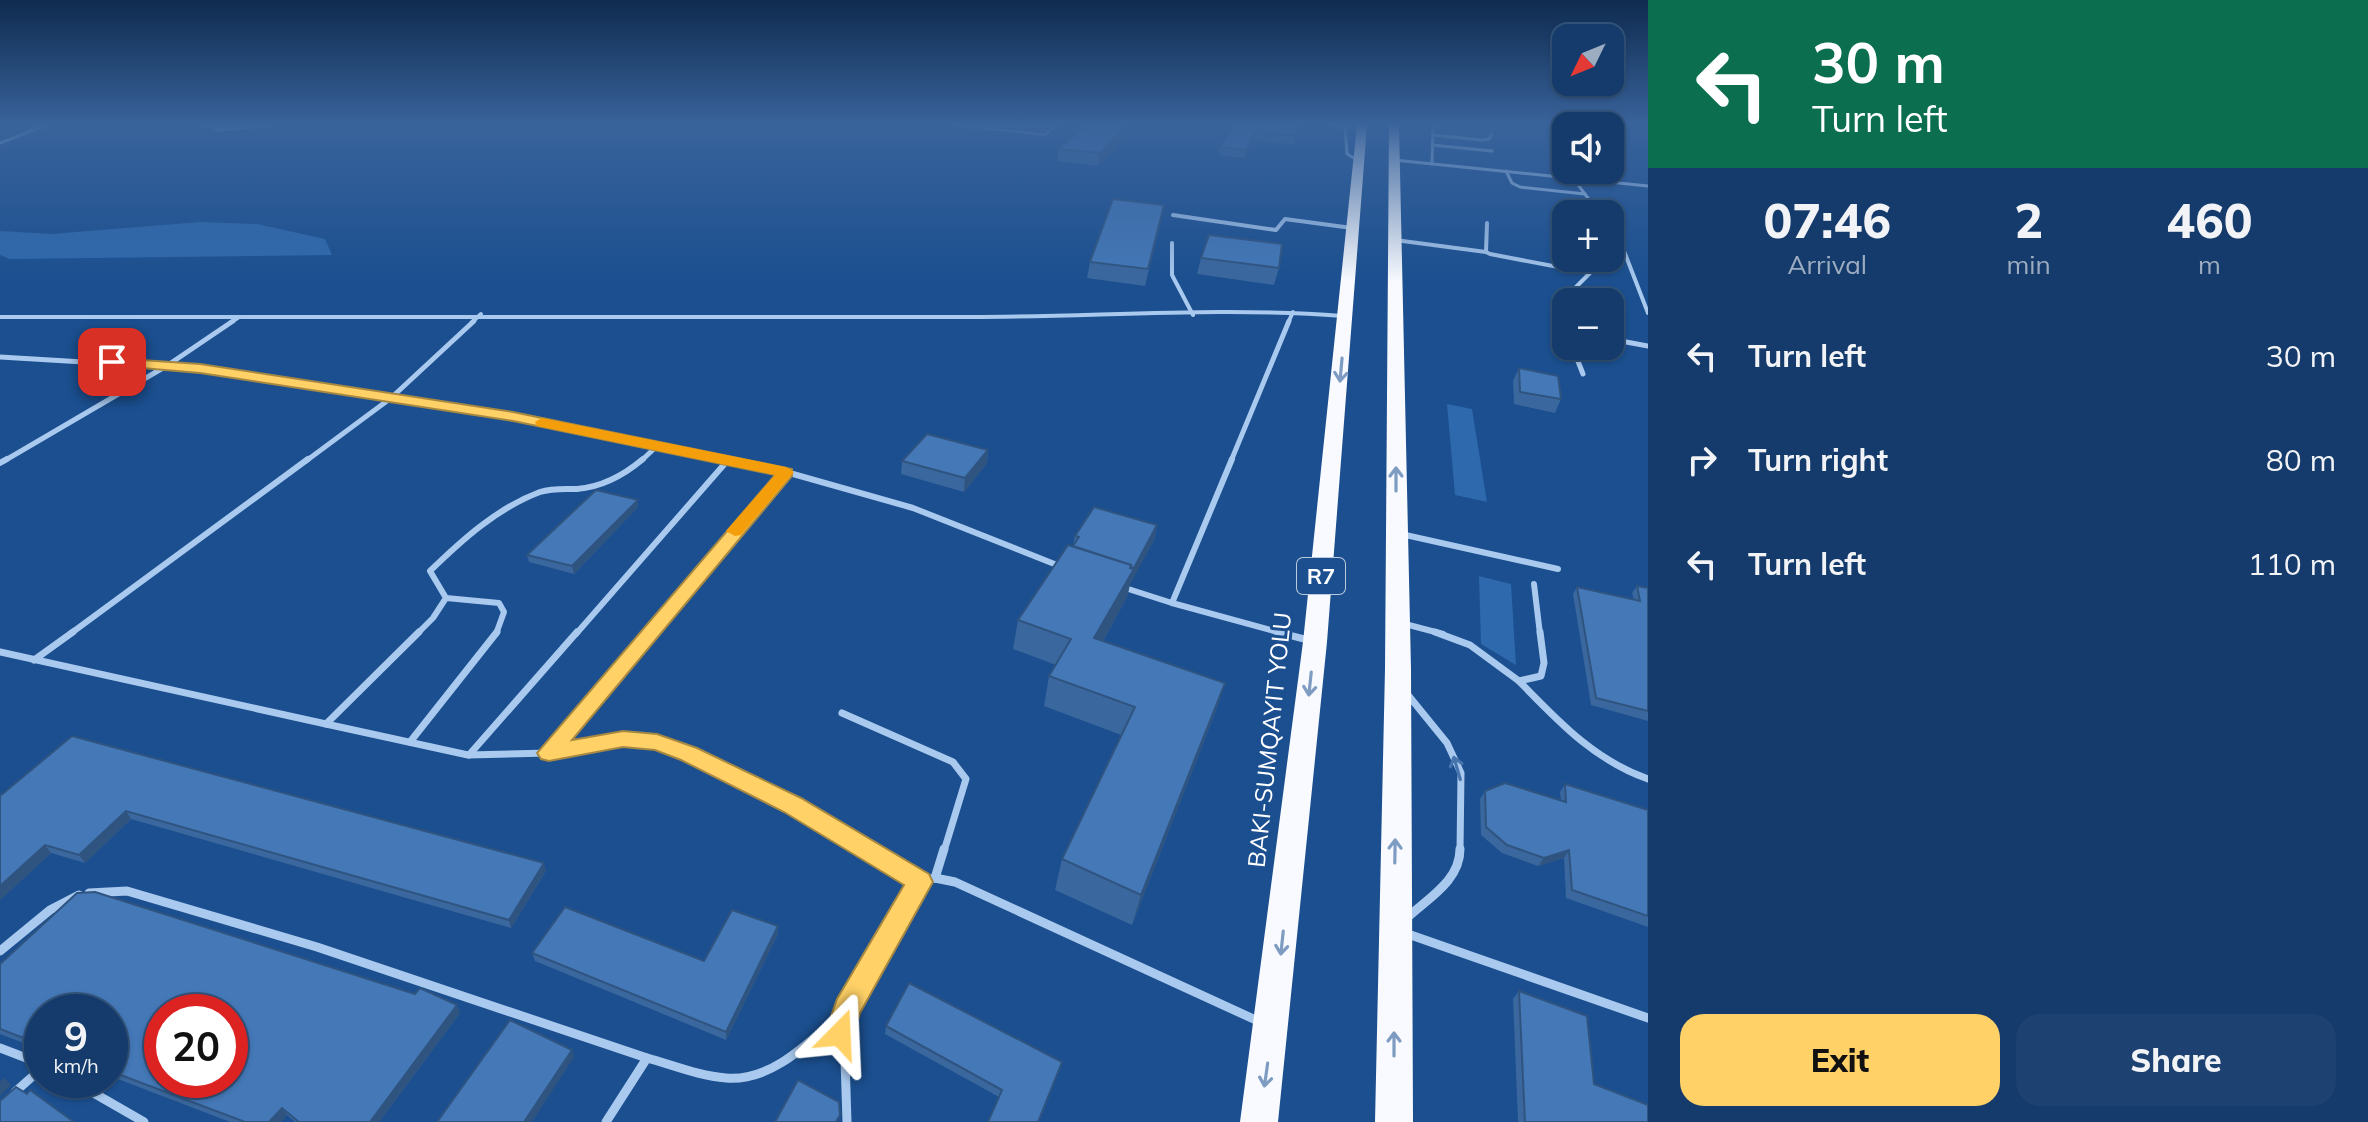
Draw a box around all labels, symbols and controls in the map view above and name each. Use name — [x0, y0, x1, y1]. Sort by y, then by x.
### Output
north arrow — [1552, 24, 1624, 96]
map controls — [1552, 24, 1624, 360]
text: 30 m — [1812, 27, 1945, 97]
icon: left — [1680, 32, 1784, 136]
text: Turn left — [1812, 96, 1948, 141]
button: sound — [1552, 112, 1624, 184]
text: 07:46 — [1763, 190, 1891, 250]
text: 2 — [2014, 190, 2043, 250]
text: 460 — [2166, 190, 2253, 250]
button: + — [1552, 200, 1624, 272]
text: Arrival — [1787, 248, 1867, 281]
text: min — [2007, 248, 2051, 281]
text: m — [2198, 248, 2221, 281]
button: − — [1552, 288, 1624, 360]
pin — [78, 328, 146, 396]
icon: left — [1680, 334, 1724, 378]
text: Turn left — [1748, 337, 1866, 375]
text: 30 m — [2266, 337, 2336, 375]
icon: arrive — [90, 340, 134, 384]
one-way arrow — [1333, 356, 1348, 383]
icon: right — [1680, 438, 1724, 482]
text: Turn right — [1748, 441, 1888, 479]
text: 80 m — [2266, 441, 2336, 479]
one-way arrow — [1389, 466, 1404, 493]
icon: left — [1680, 542, 1724, 586]
text: Turn left — [1748, 545, 1866, 583]
text: 110 m — [2248, 545, 2336, 583]
road number: R7 — [1297, 558, 1345, 594]
street label: BAKI-SUMQAYIT YOLU — [1241, 611, 1297, 869]
one-way arrow — [1303, 670, 1318, 697]
one-way arrow — [1449, 756, 1464, 782]
one-way arrow — [1387, 838, 1403, 865]
one-way arrow — [1274, 929, 1289, 955]
position arrow — [798, 992, 882, 1076]
speed limit sign: 20 — [144, 994, 248, 1098]
text: 9 — [64, 1011, 88, 1061]
button: Exit — [1680, 1014, 2000, 1106]
button: Share — [2016, 1014, 2336, 1106]
one-way arrow — [1386, 1031, 1402, 1058]
text: km/h — [53, 1053, 99, 1078]
one-way arrow — [1258, 1062, 1273, 1087]

